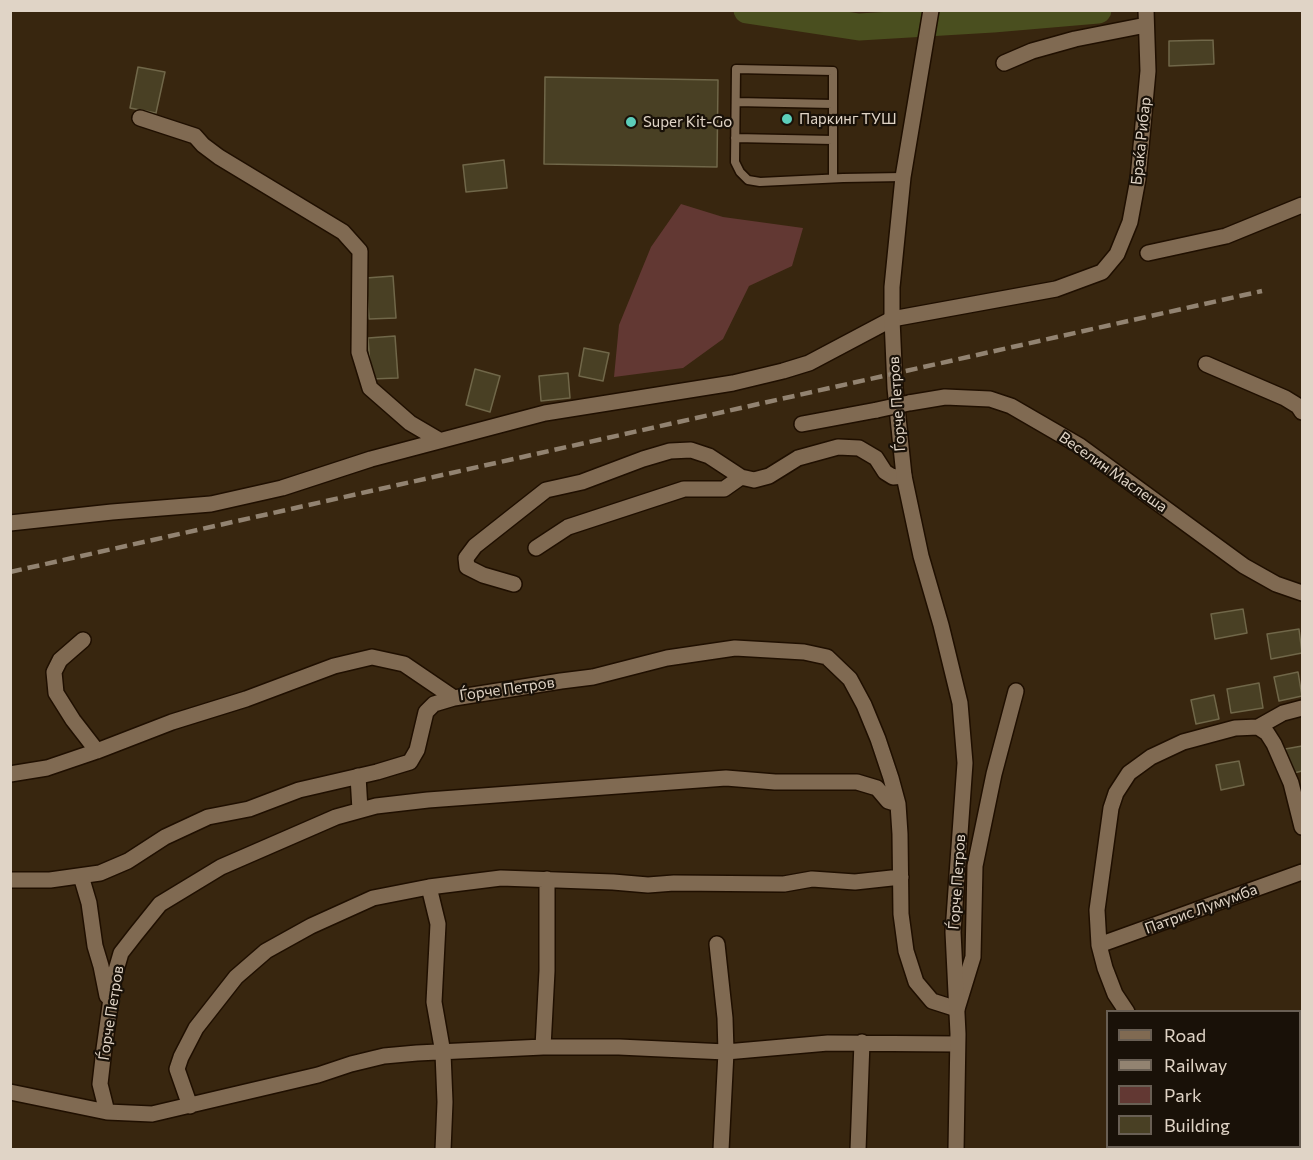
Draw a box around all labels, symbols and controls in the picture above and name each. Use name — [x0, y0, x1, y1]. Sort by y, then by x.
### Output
street label: Браќа Рибар — [1127, 96, 1155, 186]
place label: Паркинг ТУШ — [799, 110, 897, 128]
marker: Паркинг ТУШ — [780, 112, 794, 126]
place label: Super Kit-Go — [643, 113, 732, 131]
marker: Super Kit-Go — [624, 115, 638, 129]
street label: Ѓорче Петров — [885, 356, 909, 452]
street label: Веселин Маслеша — [1055, 428, 1171, 516]
street label: Ѓорче Петров — [458, 673, 556, 705]
street label: Ѓорче Петров — [945, 834, 969, 930]
street label: Патрис Лумумба — [1142, 880, 1260, 938]
street label: Ѓорче Петров — [95, 964, 127, 1062]
legend — [1106, 1010, 1301, 1148]
text: Road — [1164, 1024, 1206, 1046]
text: Railway — [1164, 1054, 1227, 1076]
text: Park — [1164, 1084, 1202, 1106]
text: Building — [1164, 1114, 1230, 1136]

